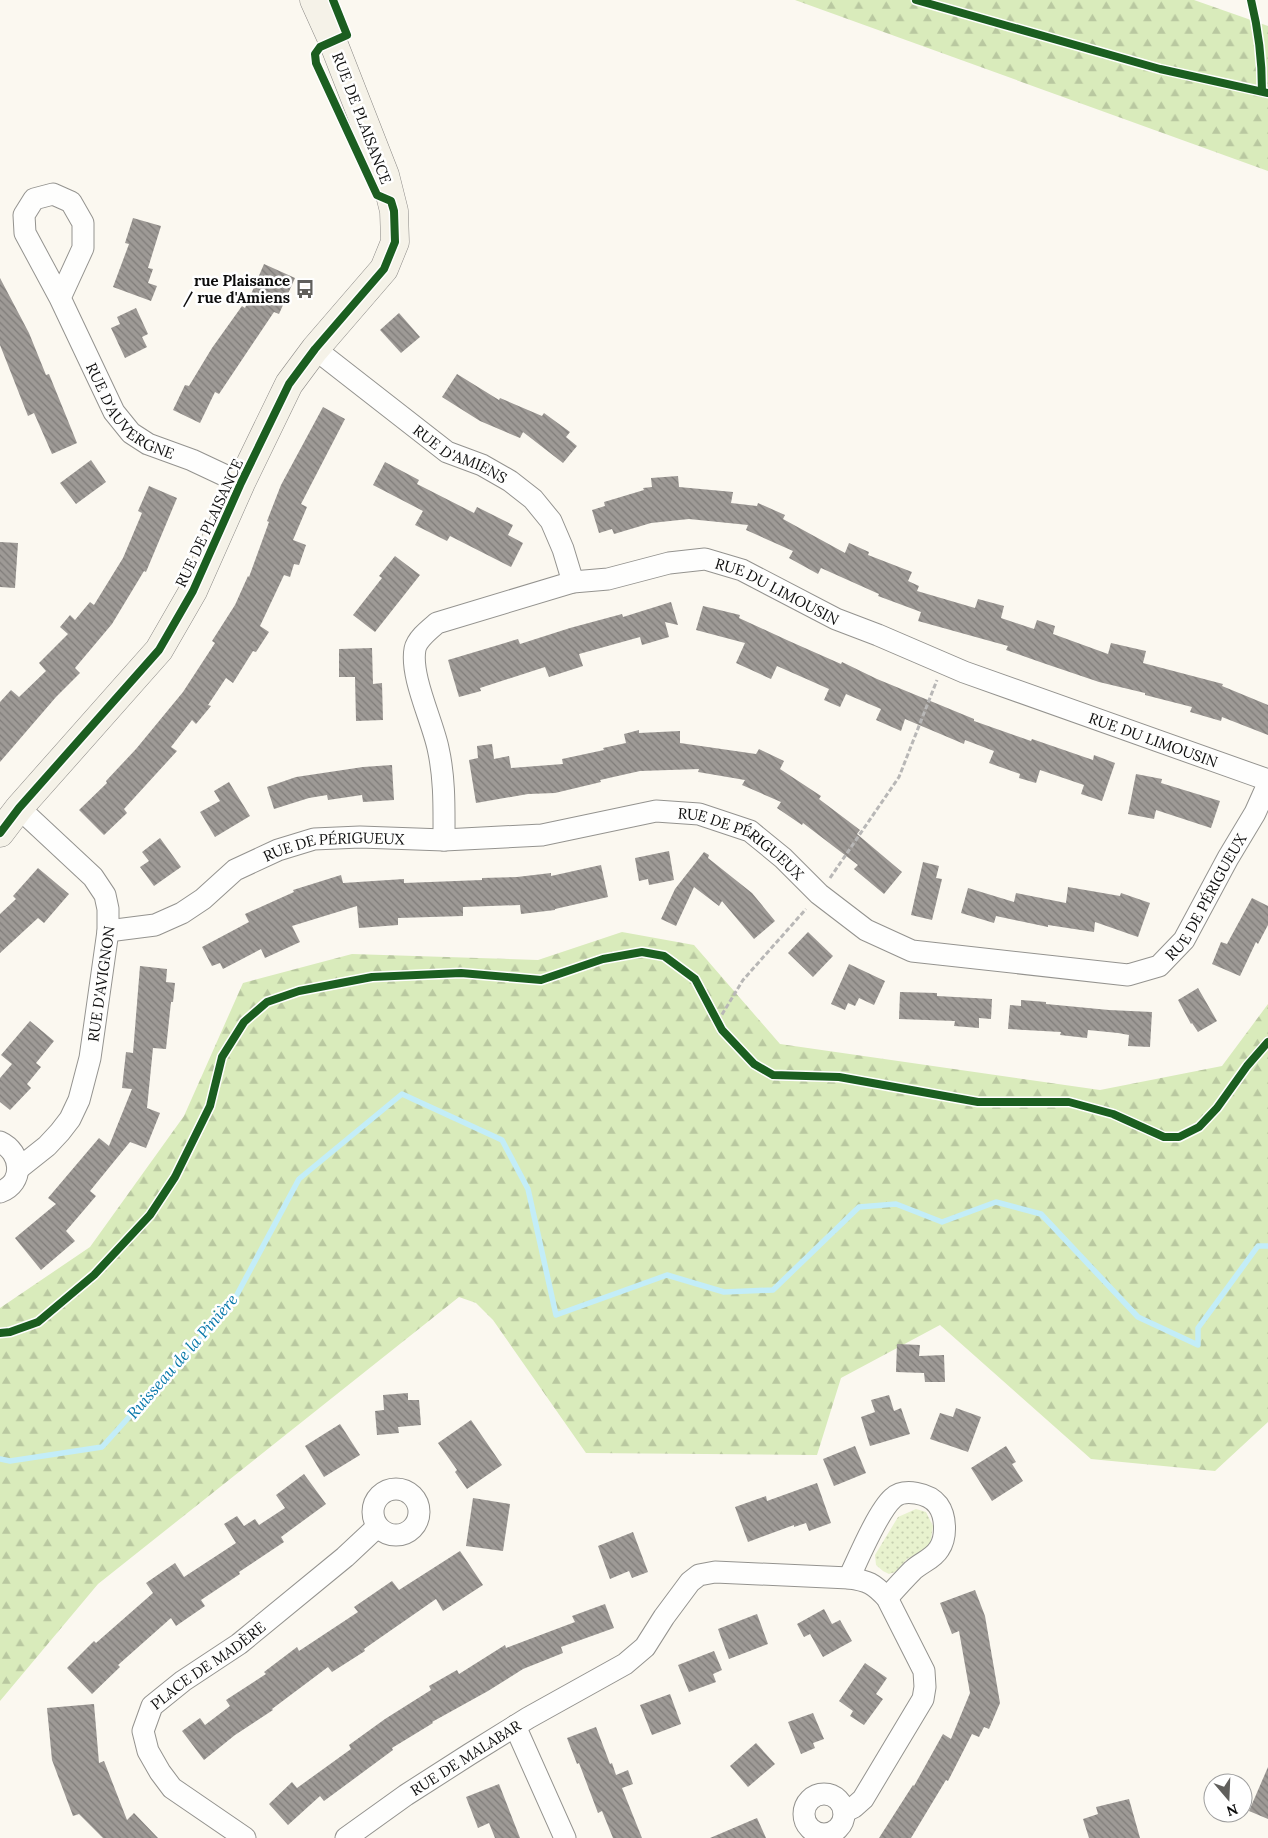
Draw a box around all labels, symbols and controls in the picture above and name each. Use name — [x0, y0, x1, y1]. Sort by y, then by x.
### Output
street label: RUE DE PLAISANCE — [328, 49, 396, 187]
place label: rue Plaisance / rue d'Amiens — [183, 271, 290, 308]
bus stop icon: rue Plaisance / rue d'Amiens — [294, 278, 316, 300]
street label: RUE D'AUVERGNE — [82, 359, 177, 462]
street label: RUE D'AMIENS — [410, 420, 511, 487]
street label: RUE DE PLAISANCE — [171, 456, 247, 590]
street label: RUE DU LIMOUSIN — [713, 553, 843, 629]
street label: RUE DU LIMOUSIN — [1086, 708, 1221, 771]
street label: RUE DE PÉRIGUEUX — [677, 803, 809, 884]
street label: RUE DE PÉRIGUEUX — [260, 827, 405, 865]
street label: RUE DE PÉRIGUEUX — [1161, 830, 1250, 964]
street label: RUE D'AVIGNON — [83, 924, 118, 1043]
water label: Ruisseau de la Pinière — [122, 1289, 242, 1423]
street label: PLACE DE MADÈRE — [146, 1617, 269, 1713]
street label: RUE DE MALABAR — [406, 1715, 525, 1800]
north arrow — [1203, 1773, 1253, 1823]
text: N — [1224, 1800, 1240, 1821]

